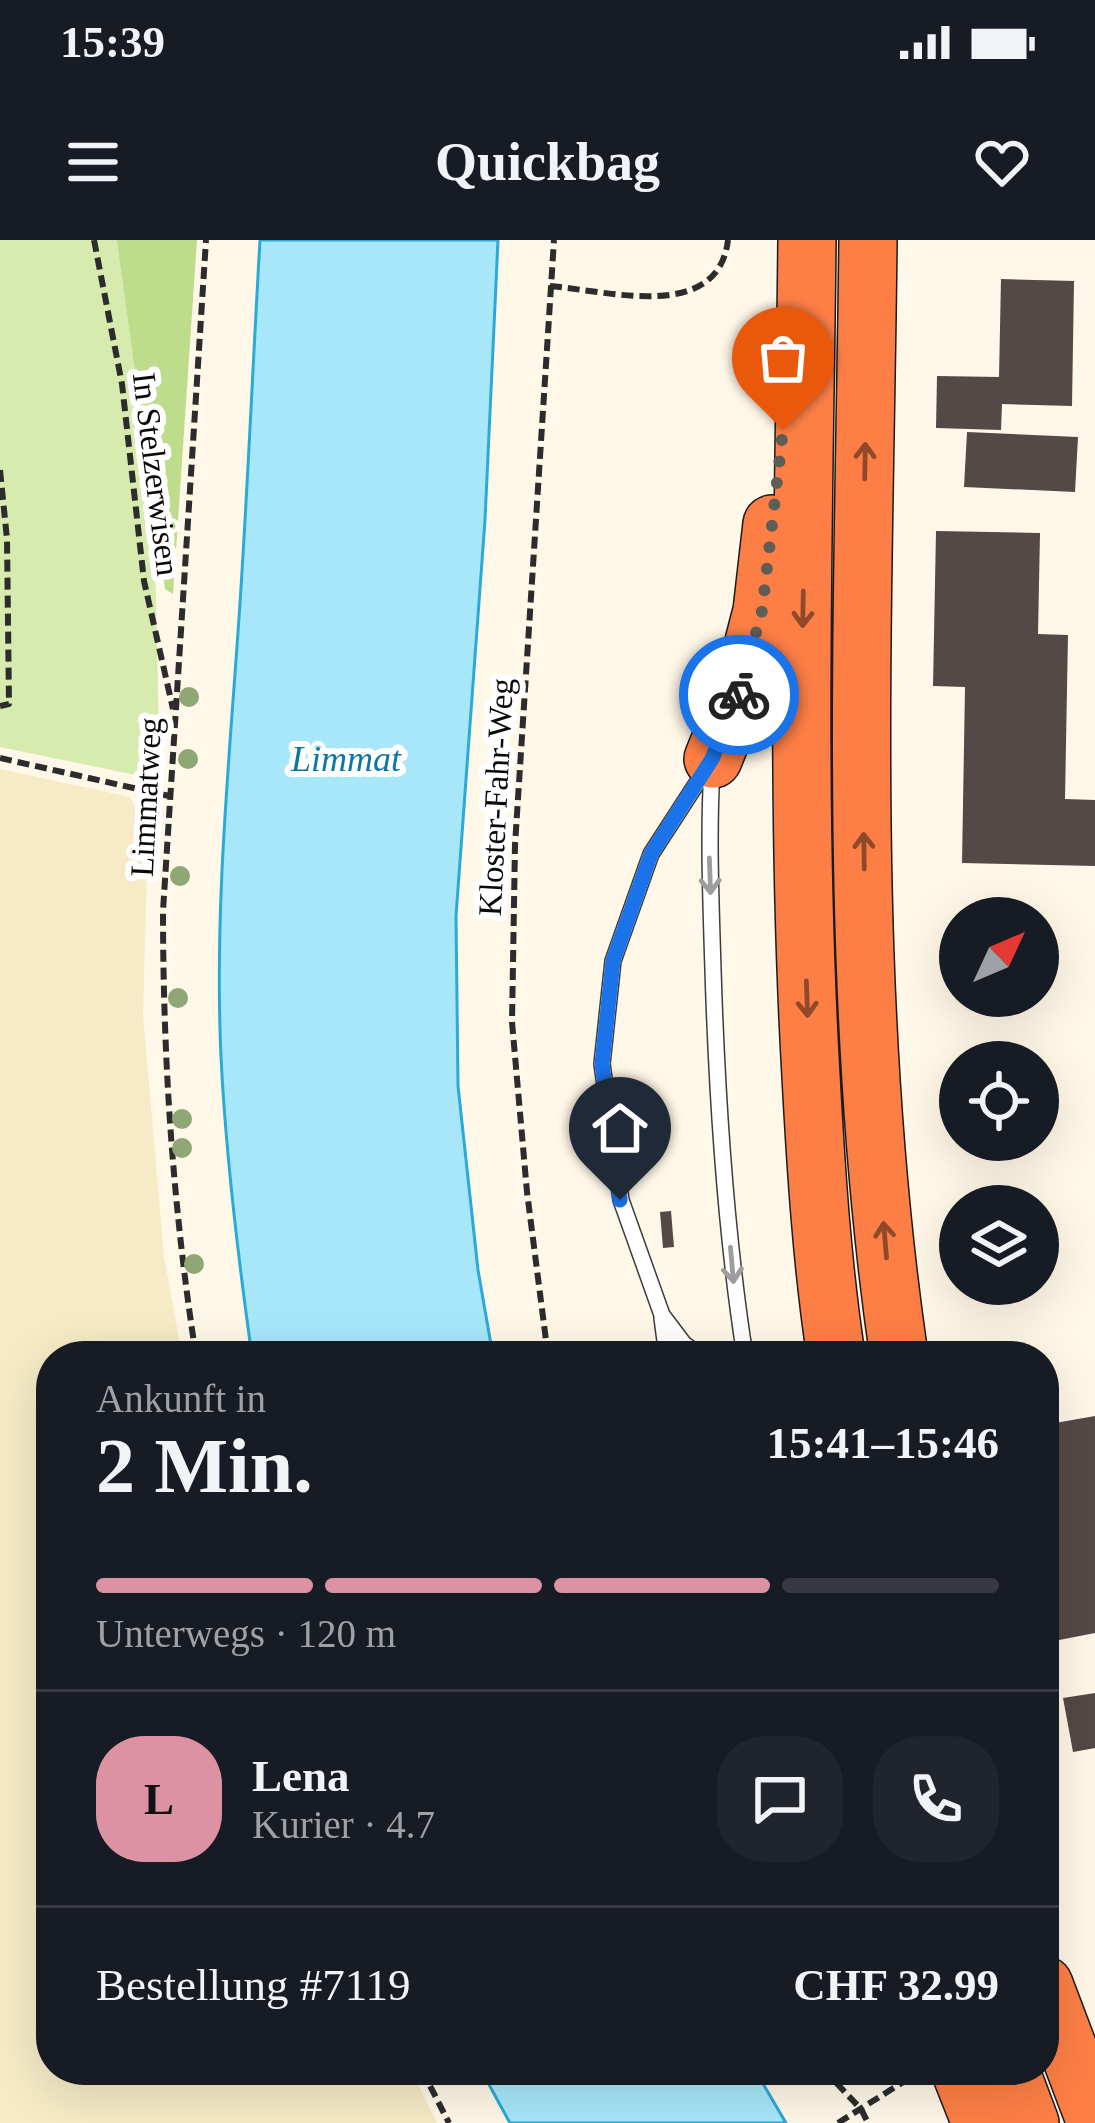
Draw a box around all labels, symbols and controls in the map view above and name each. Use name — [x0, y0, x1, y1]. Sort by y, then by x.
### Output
text: 15:39 — [60, 17, 165, 67]
icon: menu — [60, 129, 126, 195]
icon: heart — [969, 129, 1035, 195]
text: Quickbag — [435, 132, 660, 192]
pin — [732, 307, 834, 430]
icon: bag — [750, 325, 816, 391]
street label: In Stelzerwisen — [126, 370, 186, 578]
one-way arrow — [854, 442, 877, 481]
one-way arrow — [792, 589, 815, 628]
courier — [679, 635, 799, 755]
icon: bike — [706, 662, 772, 728]
street label: Kloster-Fahr-Weg — [472, 677, 520, 917]
street label: Limmatweg — [124, 716, 168, 878]
water label: Limmat — [290, 739, 402, 779]
one-way arrow — [853, 832, 875, 871]
one-way arrow — [699, 856, 722, 895]
north arrow — [939, 897, 1059, 1017]
map controls — [939, 897, 1059, 1305]
one-way arrow — [796, 979, 819, 1018]
button: locate — [939, 1041, 1059, 1161]
pin — [569, 1077, 671, 1200]
icon: home — [587, 1095, 653, 1161]
button: layers — [939, 1185, 1059, 1305]
one-way arrow — [873, 1221, 896, 1260]
one-way arrow — [721, 1245, 744, 1284]
text: Ankunft in — [96, 1377, 266, 1420]
text: 15:41–15:46 — [767, 1418, 999, 1468]
text: 2 Min. — [96, 1422, 313, 1509]
text: Unterwegs · 120 m — [96, 1612, 396, 1655]
button: chat — [717, 1736, 843, 1862]
button: phone — [873, 1736, 999, 1862]
text: Lena — [252, 1751, 350, 1801]
text: L — [144, 1774, 174, 1824]
text: Kurier · 4.7 — [252, 1803, 435, 1846]
text: Bestellung #7119 — [96, 1960, 411, 2010]
text: CHF 32.99 — [793, 1960, 999, 2010]

